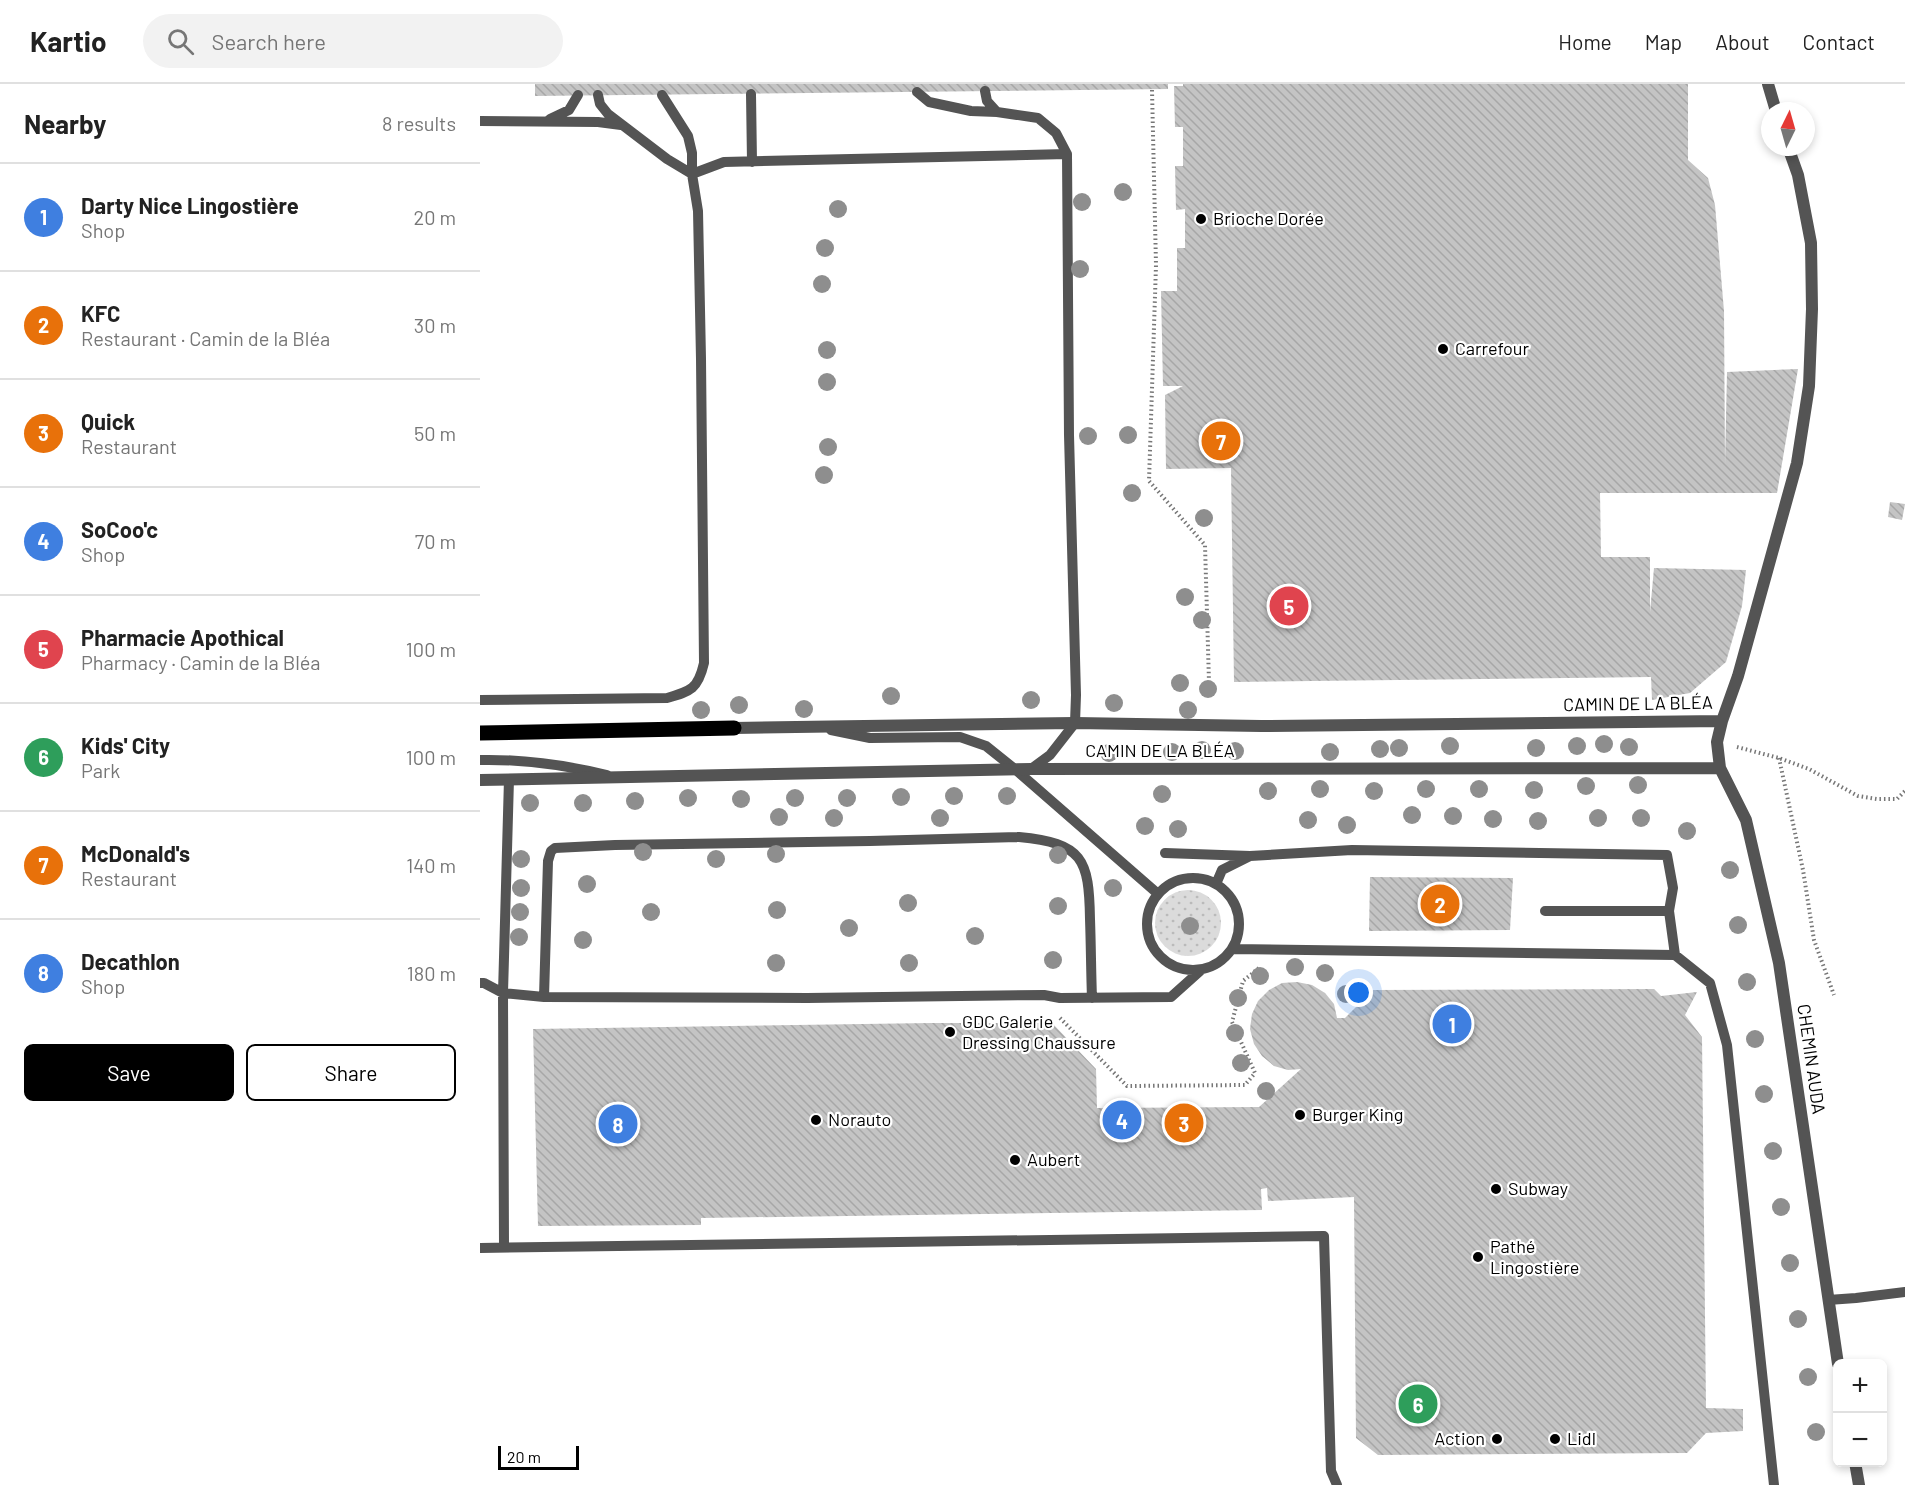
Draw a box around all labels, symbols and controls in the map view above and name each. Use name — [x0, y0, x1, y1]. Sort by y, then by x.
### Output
search box — [143, 14, 563, 68]
text: Kartio — [30, 24, 107, 58]
icon: search — [164, 25, 197, 58]
text: Search here — [212, 28, 326, 54]
text: Home — [1558, 29, 1612, 54]
text: Map — [1645, 29, 1682, 54]
text: About — [1715, 29, 1770, 54]
text: Contact — [1803, 29, 1875, 54]
north arrow — [1761, 102, 1815, 156]
text: Nearby — [24, 108, 106, 139]
text: 8 results — [382, 111, 456, 135]
text: Darty Nice Lingostière — [81, 192, 299, 218]
text: 1 — [40, 205, 47, 229]
text: 20 m — [413, 205, 456, 229]
place label: Brioche Dorée — [1213, 207, 1324, 229]
marker: Brioche Dorée — [1194, 212, 1208, 226]
text: Shop — [81, 218, 125, 242]
text: KFC — [81, 300, 120, 326]
text: 2 — [38, 313, 49, 337]
text: 30 m — [414, 313, 456, 337]
text: Restaurant · Camin de la Bléa — [81, 326, 330, 350]
place label: Carrefour — [1455, 337, 1529, 359]
marker: Carrefour — [1436, 342, 1450, 356]
text: Quick — [81, 408, 135, 434]
pin: 7 — [1202, 418, 1240, 464]
text: 3 — [38, 421, 49, 445]
text: 50 m — [414, 421, 456, 445]
text: Restaurant — [81, 434, 177, 458]
text: SoCoo'c — [81, 516, 158, 542]
text: 4 — [37, 529, 50, 553]
text: 70 m — [415, 529, 456, 553]
text: Shop — [81, 542, 125, 566]
pin: 5 — [1270, 584, 1308, 628]
text: Pharmacie Apothical — [81, 624, 284, 650]
text: 5 — [38, 637, 49, 661]
text: 100 m — [406, 637, 456, 661]
text: Pharmacy · Camin de la Bléa — [81, 650, 321, 674]
street label: CAMIN DE LA BLÉA — [1563, 691, 1713, 715]
text: Kids' City — [81, 732, 170, 758]
street label: CAMIN DE LA BLÉA — [1085, 739, 1235, 761]
text: 6 — [38, 745, 49, 769]
text: 100 m — [406, 745, 456, 769]
text: Park — [81, 758, 120, 782]
text: McDonald's — [81, 840, 190, 866]
text: 7 — [39, 853, 48, 877]
text: 140 m — [406, 853, 456, 877]
text: Restaurant — [81, 866, 177, 890]
pin: 2 — [1420, 882, 1460, 926]
text: Decathlon — [81, 948, 180, 974]
text: 8 — [38, 961, 49, 985]
text: 180 m — [407, 961, 456, 985]
text: Shop — [81, 974, 125, 998]
your location — [1344, 978, 1373, 1007]
pin: 1 — [1432, 1002, 1472, 1046]
street label: CHEMIN AUDA — [1793, 1002, 1831, 1115]
place label: GDC Galerie Dressing Chaussure — [962, 1010, 1116, 1053]
marker: GDC Galerie Dressing Chaussure — [943, 1025, 957, 1039]
button: Save — [24, 1044, 234, 1101]
button: Share — [246, 1044, 456, 1101]
pin: 4 — [1102, 1098, 1142, 1142]
pin: 3 — [1164, 1100, 1204, 1146]
pin: 8 — [598, 1102, 638, 1146]
place label: Burger King — [1312, 1103, 1403, 1125]
place label: Norauto — [828, 1108, 891, 1130]
marker: Burger King — [1293, 1108, 1307, 1122]
marker: Norauto — [809, 1113, 823, 1127]
place label: Aubert — [1027, 1148, 1080, 1170]
marker: Aubert — [1008, 1153, 1022, 1167]
place label: Subway — [1508, 1177, 1568, 1199]
marker: Subway — [1489, 1182, 1503, 1196]
place label: Pathé Lingostière — [1490, 1235, 1579, 1278]
marker: Pathé Lingostière — [1471, 1250, 1485, 1264]
map controls — [1833, 1359, 1887, 1467]
button: + — [1833, 1359, 1887, 1413]
pin: 6 — [1398, 1382, 1438, 1426]
button: − — [1833, 1413, 1887, 1467]
place label: Action — [1434, 1427, 1485, 1449]
place label: Lidl — [1567, 1427, 1596, 1449]
marker: Action — [1490, 1432, 1504, 1446]
marker: Lidl — [1548, 1432, 1562, 1446]
scale bar — [498, 1443, 579, 1470]
text: 20 m — [507, 1447, 541, 1466]

